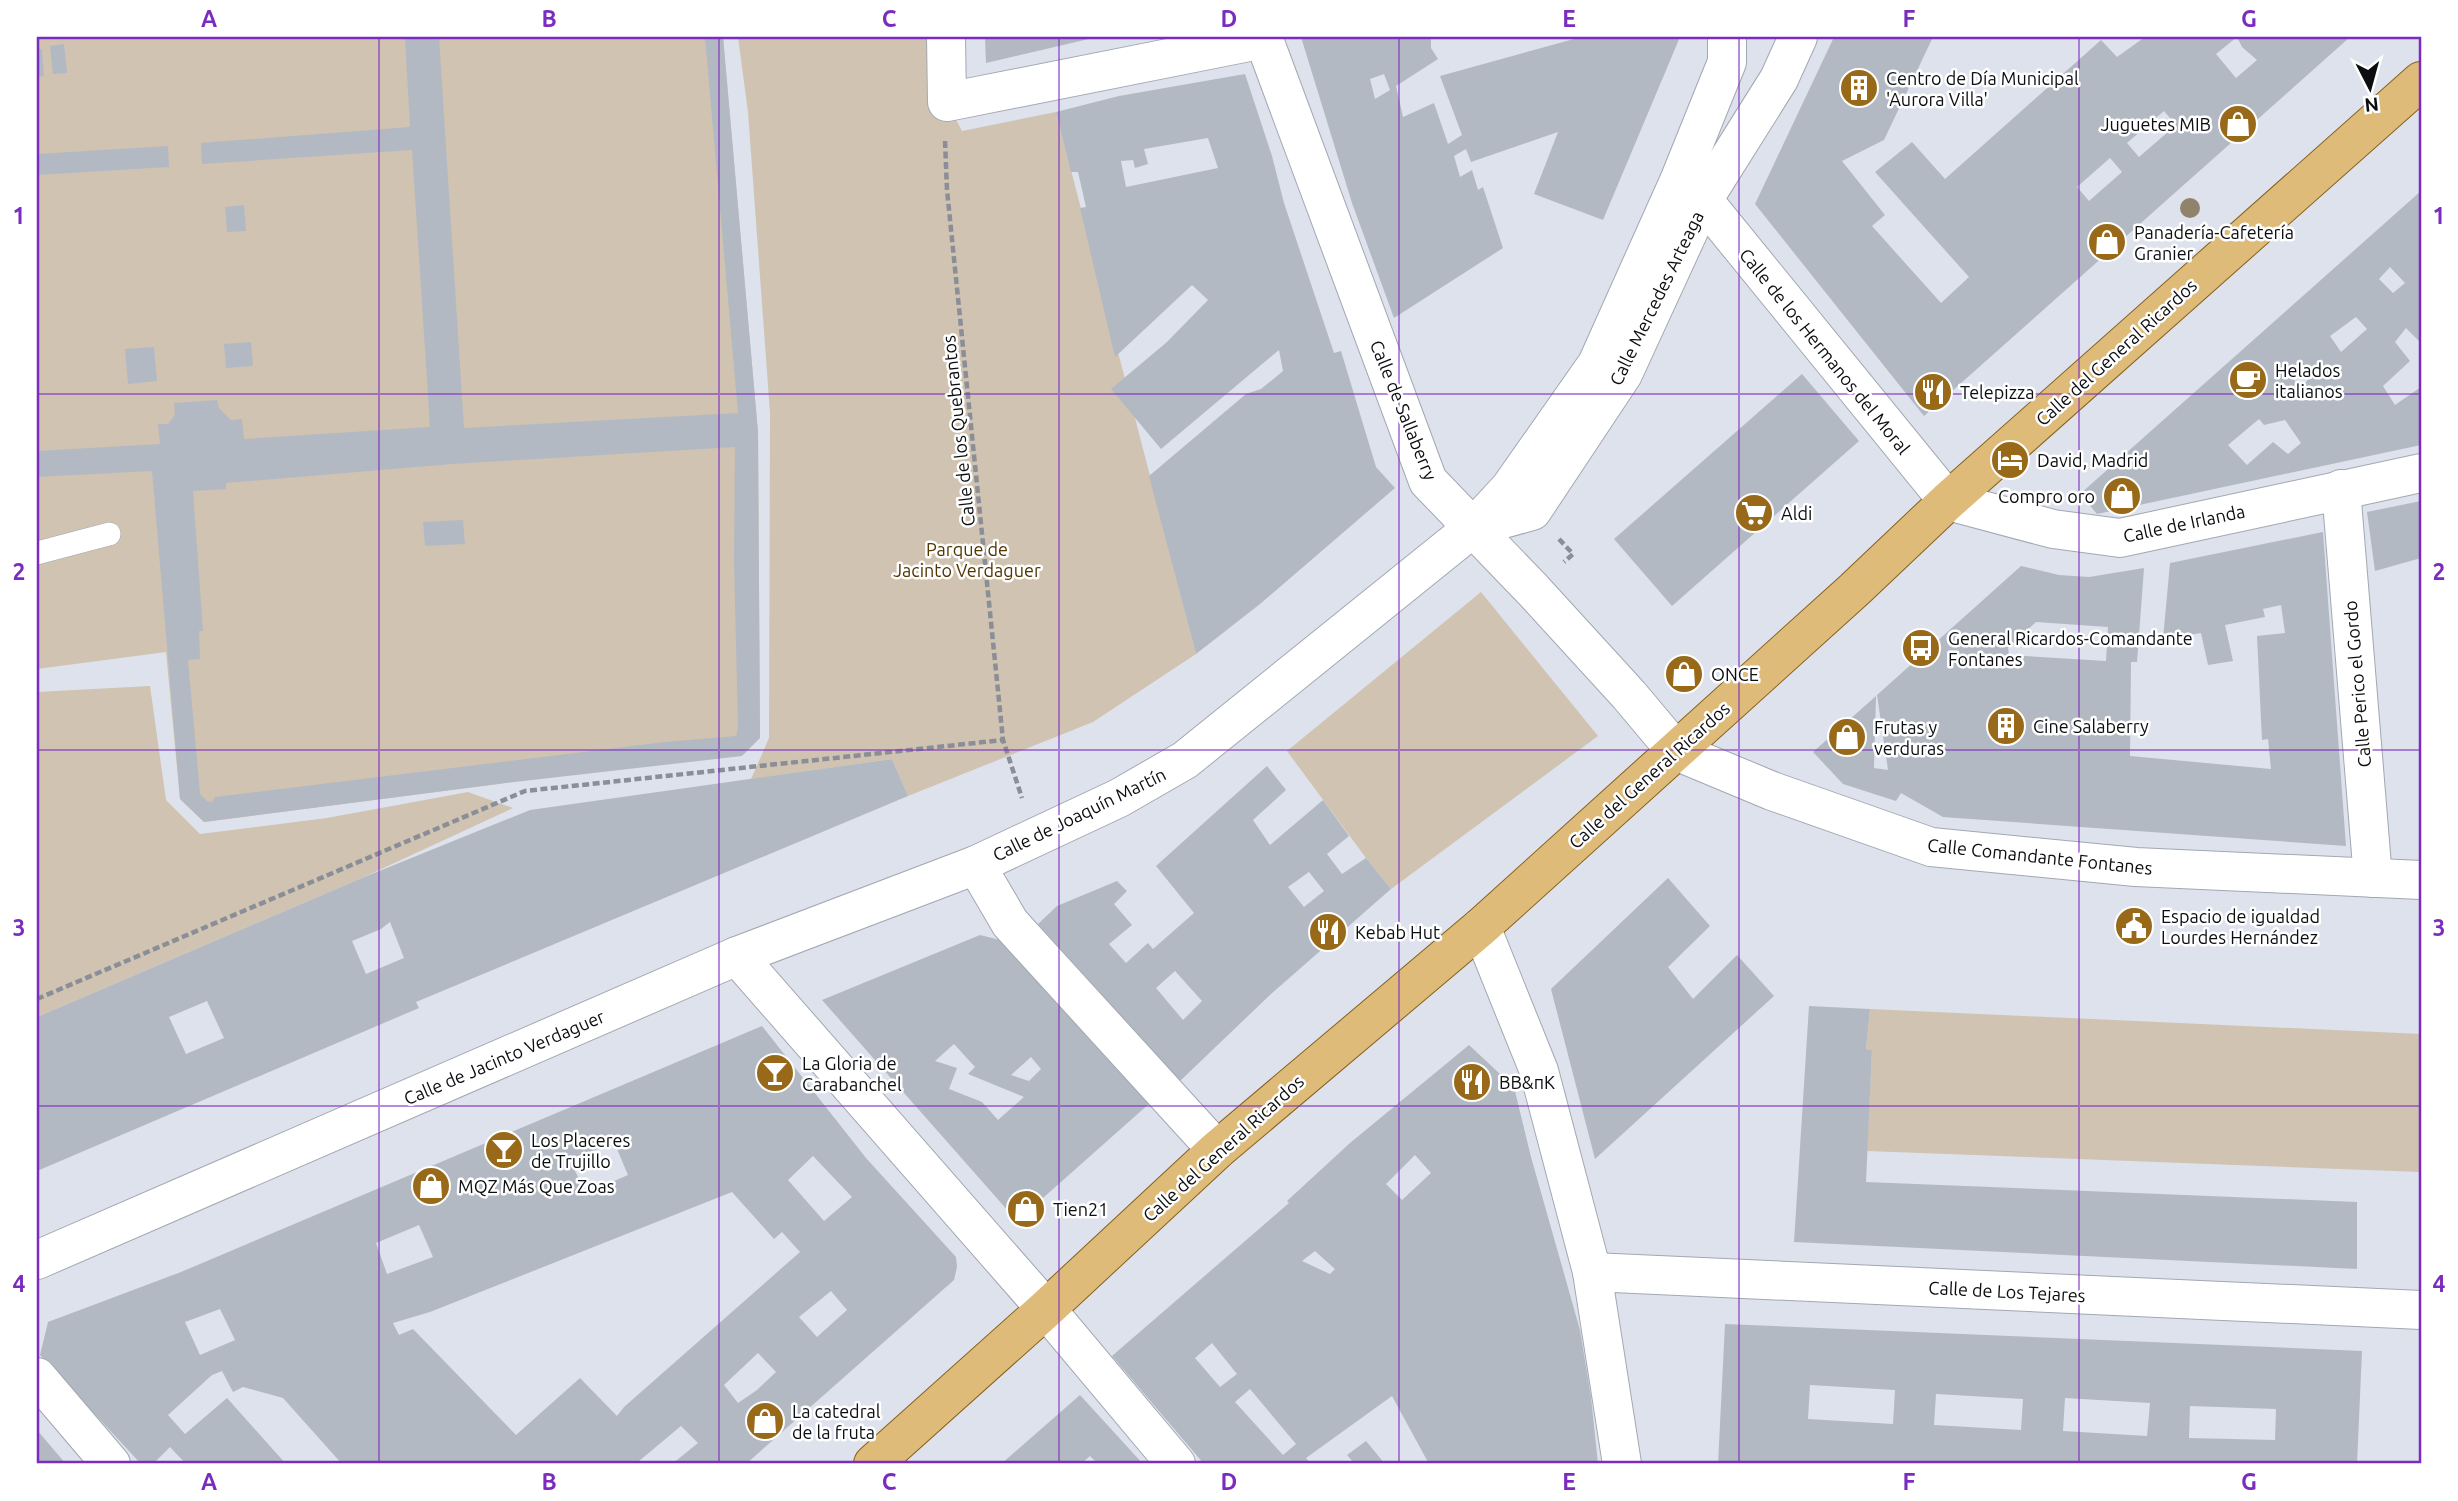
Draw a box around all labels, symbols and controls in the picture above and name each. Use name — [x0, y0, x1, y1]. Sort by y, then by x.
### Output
text: A — [201, 6, 217, 31]
text: B — [541, 6, 557, 31]
text: C — [882, 6, 897, 31]
text: D — [1221, 6, 1237, 31]
text: E — [1562, 6, 1576, 31]
text: F — [1903, 6, 1916, 31]
text: G — [2241, 6, 2257, 31]
north arrow — [2336, 52, 2406, 122]
building icon: Centro de Día Municipal 'Aurora Villa' — [1838, 67, 1880, 109]
place label: Centro de Día Municipal 'Aurora Villa' — [1886, 68, 2079, 109]
text: N — [2364, 93, 2380, 117]
shop icon: Juguetes MIB — [2217, 103, 2259, 145]
place label: Juguetes MIB — [2101, 114, 2211, 134]
text: 1 — [13, 203, 25, 228]
text: 1 — [2433, 203, 2445, 228]
street label: Calle Mercedes Arteaga — [1605, 208, 1707, 388]
shop icon: Panadería-Cafetería Granier — [2086, 221, 2128, 263]
place label: Panadería-Cafetería Granier — [2134, 222, 2294, 263]
street label: Calle de los Hermanos del Moral — [1736, 244, 1914, 458]
street label: Calle del General Ricardos — [2032, 275, 2200, 429]
street label: Calle de los Quebrantos — [938, 334, 979, 528]
street label: Calle de Sallaberry — [1367, 337, 1441, 483]
cafe icon: Helados italianos — [2227, 359, 2269, 401]
place label: Helados italianos — [2275, 360, 2343, 401]
restaurant icon: Telepizza — [1912, 371, 1954, 413]
place label: Telepizza — [1960, 382, 2034, 402]
hotel icon: David, Madrid — [1989, 439, 2031, 481]
place label: David, Madrid — [2037, 450, 2148, 470]
shop icon: Compro oro — [2101, 475, 2143, 517]
place label: Compro oro — [1998, 486, 2095, 506]
supermarket icon: Aldi — [1733, 492, 1775, 534]
street label: Calle de Irlanda — [2121, 500, 2247, 546]
place label: Aldi — [1781, 503, 1812, 523]
park label: Parque de Jacinto Verdaguer — [893, 539, 1041, 580]
text: 2 — [13, 559, 25, 584]
text: 2 — [2433, 559, 2445, 584]
street label: Calle Perico el Gordo — [2340, 600, 2374, 768]
bus stop icon: General Ricardos-Comandante Fontanes — [1900, 627, 1942, 669]
place label: General Ricardos-Comandante Fontanes — [1948, 628, 2193, 669]
shop icon: ONCE — [1663, 653, 1705, 695]
place label: ONCE — [1711, 664, 1759, 684]
street label: Calle del General Ricardos — [1565, 698, 1733, 852]
building icon: Cine Salaberry — [1985, 705, 2027, 747]
shop icon: Frutas y verduras — [1826, 716, 1868, 758]
place label: Cine Salaberry — [2033, 716, 2149, 736]
place label: Frutas y verduras — [1874, 717, 1944, 758]
street label: Calle de Joaquín Martín — [989, 763, 1169, 865]
street label: Calle Comandante Fontanes — [1927, 834, 2154, 878]
public building icon: Espacio de igualdad Lourdes Hernández — [2113, 905, 2155, 947]
place label: Espacio de igualdad Lourdes Hernández — [2161, 906, 2320, 947]
restaurant icon: Kebab Hut — [1307, 911, 1349, 953]
text: 3 — [13, 915, 25, 940]
text: 3 — [2433, 915, 2445, 940]
place label: Kebab Hut — [1355, 922, 1440, 942]
street label: Calle de Jacinto Verdaguer — [401, 1006, 607, 1108]
bar icon: La Gloria de Carabanchel — [754, 1052, 796, 1094]
place label: La Gloria de Carabanchel — [802, 1053, 902, 1094]
restaurant icon: BB&πK — [1451, 1061, 1493, 1103]
street label: Calle del General Ricardos — [1139, 1071, 1307, 1225]
place label: BB&πK — [1499, 1072, 1555, 1092]
bar icon: Los Placeres de Trujillo — [483, 1129, 525, 1171]
place label: Los Placeres de Trujillo — [531, 1130, 630, 1171]
shop icon: MQZ Más Que Zoas — [410, 1165, 452, 1207]
place label: MQZ Más Que Zoas — [458, 1176, 615, 1197]
shop icon: Tien21 — [1005, 1188, 1047, 1230]
place label: Tien21 — [1053, 1199, 1108, 1219]
text: 4 — [13, 1271, 26, 1296]
text: 4 — [2433, 1271, 2446, 1296]
street label: Calle de Los Tejares — [1928, 1277, 2086, 1305]
shop icon: La catedral de la fruta — [744, 1400, 786, 1442]
place label: La catedral de la fruta — [792, 1401, 881, 1442]
text: A — [201, 1469, 217, 1494]
text: B — [541, 1469, 557, 1494]
text: C — [882, 1469, 897, 1494]
text: D — [1221, 1469, 1237, 1494]
text: E — [1562, 1469, 1576, 1494]
text: F — [1903, 1469, 1916, 1494]
text: G — [2241, 1469, 2257, 1494]

